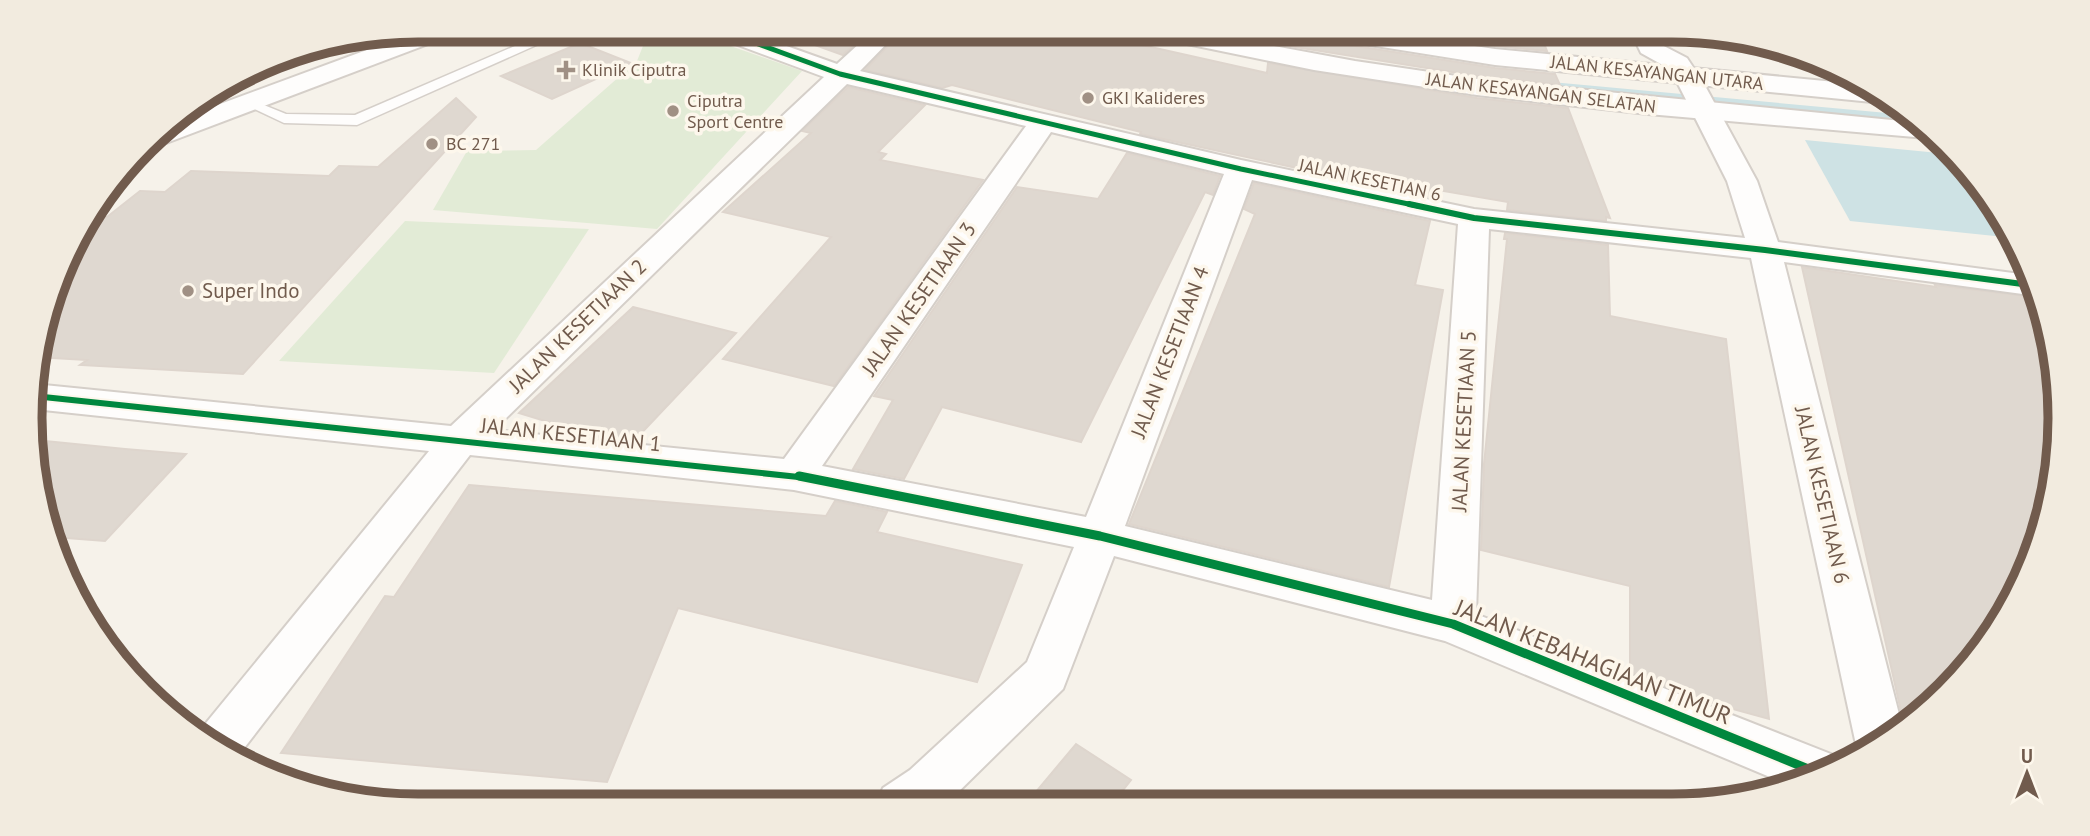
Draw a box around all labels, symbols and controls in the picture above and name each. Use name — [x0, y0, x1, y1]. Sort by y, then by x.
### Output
street label: JALAN KESAYANGAN UTARA — [1549, 50, 1765, 95]
place label: Klinik Ciputra — [582, 58, 686, 81]
marker: Klinik Ciputra — [556, 60, 576, 80]
street label: JALAN KESAYANGAN SELATAN — [1424, 67, 1657, 118]
place label: GKI Kalideres — [1102, 86, 1205, 109]
place label: Ciputra Sport Centre — [687, 89, 784, 133]
marker: GKI Kalideres — [1080, 90, 1096, 106]
marker: Ciputra Sport Centre — [665, 103, 681, 119]
place label: BC 271 — [446, 132, 500, 155]
marker: BC 271 — [424, 136, 440, 152]
street label: JALAN KESETIAN 6 — [1296, 153, 1443, 206]
street label: JALAN KESETIAAN 3 — [855, 217, 982, 382]
street label: JALAN KESETIAAN 2 — [502, 253, 652, 399]
street label: JALAN KESETIAAN 4 — [1124, 262, 1215, 442]
place label: Super Indo — [202, 277, 299, 304]
marker: Super Indo — [180, 283, 196, 299]
street label: JALAN KESETIAAN 5 — [1445, 330, 1482, 513]
street label: JALAN KESETIAAN 6 — [1789, 402, 1856, 586]
street label: JALAN KESETIAAN 1 — [478, 411, 663, 457]
street label: JALAN KEBAHAGIAAN TIMUR — [1449, 591, 1736, 731]
north arrow — [1992, 738, 2062, 808]
text: U — [2021, 744, 2033, 768]

